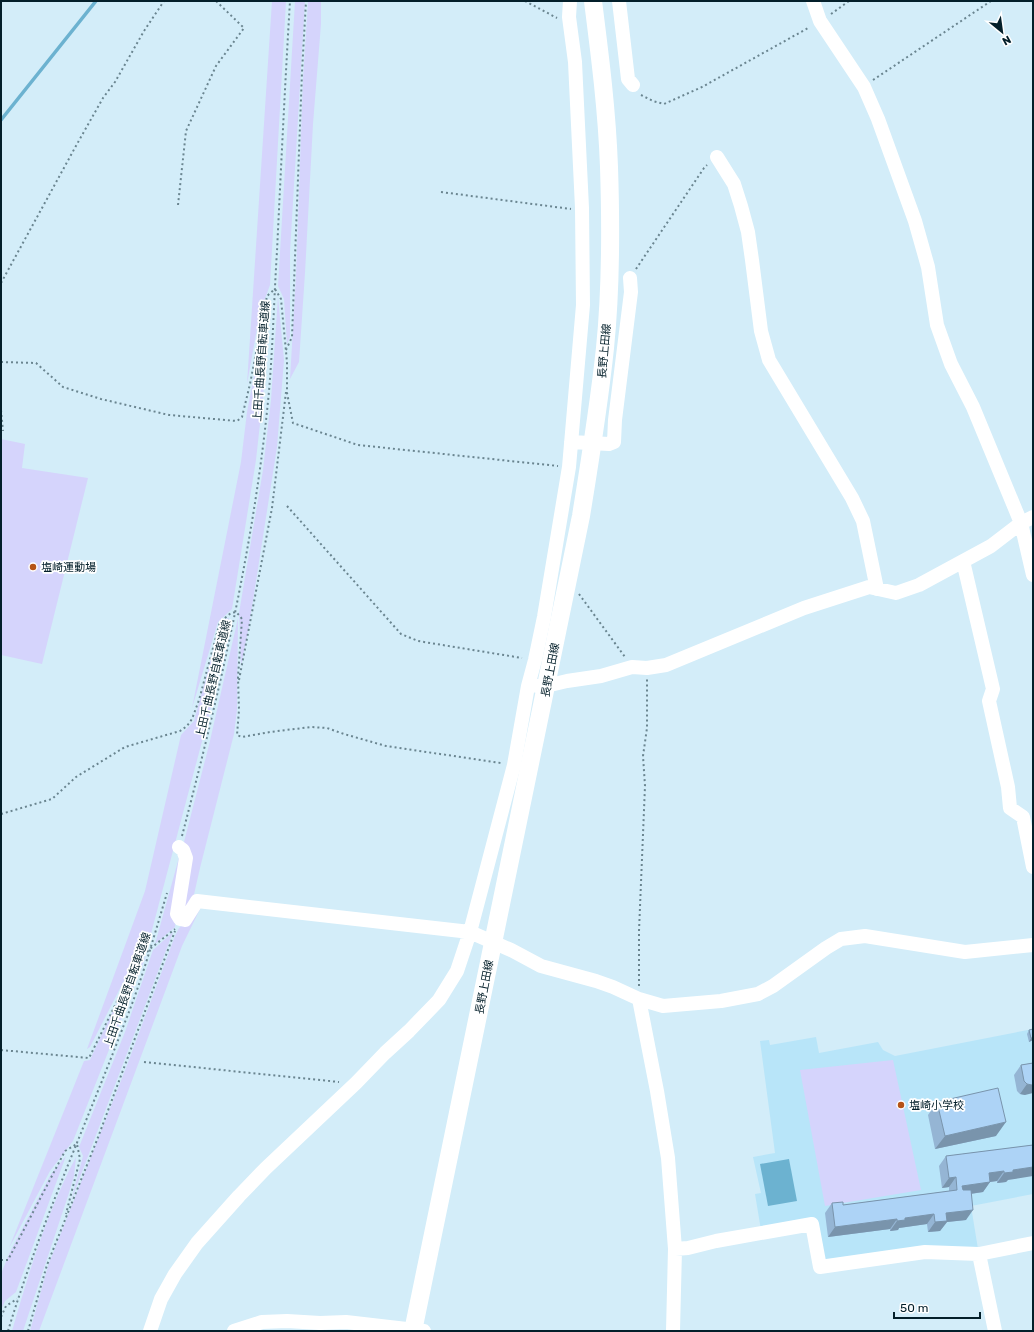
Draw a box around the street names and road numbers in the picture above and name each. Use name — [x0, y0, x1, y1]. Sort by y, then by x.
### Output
street label: 上田千曲長野自転車道線 — [251, 300, 272, 422]
street label: 長野上田線 — [596, 323, 613, 379]
street label: 上田千曲長野自転車道線 — [194, 619, 233, 740]
street label: 長野上田線 — [539, 642, 562, 698]
street label: 上田千曲長野自転車道線 — [102, 931, 153, 1049]
street label: 長野上田線 — [473, 959, 496, 1015]

